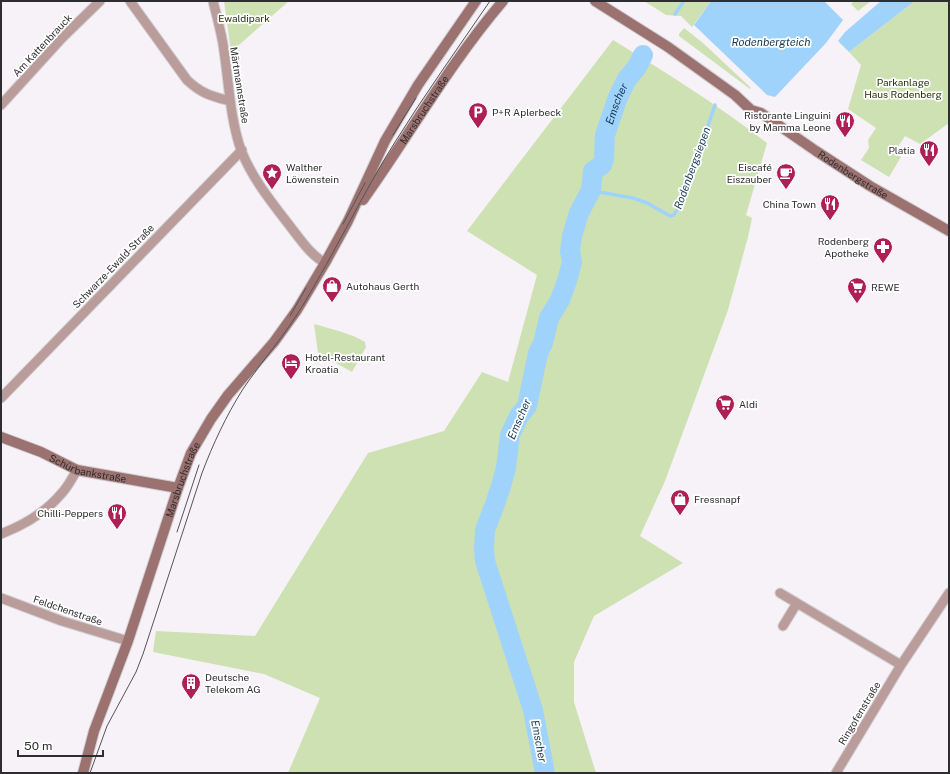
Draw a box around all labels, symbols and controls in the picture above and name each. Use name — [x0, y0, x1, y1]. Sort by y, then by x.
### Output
street label: Am Kattenbrauck — [10, 11, 74, 79]
park label: Ewaldipark — [218, 12, 270, 24]
water label: Rodenbergteich — [732, 36, 810, 48]
street label: Märtmannstraße — [228, 46, 252, 124]
street label: Marsbruchstraße — [397, 73, 451, 146]
park label: Parkanlage Haus Rodenberg — [864, 76, 942, 100]
water label: Emscher — [603, 81, 630, 126]
parking icon: P+R Aplerbeck — [467, 101, 489, 129]
place label: P+R Aplerbeck — [492, 106, 562, 118]
place label: Ristorante Linguini by Mamma Leone — [744, 109, 831, 133]
restaurant icon: Ristorante Linguini by Mamma Leone — [834, 110, 856, 138]
water label: Rodenbergsiepen — [672, 125, 712, 211]
restaurant icon: Platia — [918, 139, 940, 167]
place label: Platia — [888, 144, 915, 156]
street label: Rodenbergstraße — [816, 148, 891, 201]
place label: Walther Löwenstein — [286, 161, 339, 185]
place label: Eiscafé Eiszauber — [727, 161, 772, 185]
place icon: Walther Löwenstein — [261, 162, 283, 190]
cafe icon: Eiscafé Eiszauber — [775, 162, 797, 190]
restaurant icon: China Town — [819, 193, 841, 221]
place label: China Town — [763, 198, 816, 210]
street label: Schwarze-Ewald-Straße — [70, 221, 156, 310]
place label: Rodenberg Apotheke — [818, 235, 869, 259]
pharmacy icon: Rodenberg Apotheke — [872, 236, 894, 264]
shop icon: Autohaus Gerth — [321, 275, 343, 303]
supermarket icon: REWE — [846, 276, 868, 304]
place label: Autohaus Gerth — [346, 280, 419, 292]
place label: REWE — [871, 281, 900, 293]
place label: Hotel-Restaurant Kroatia — [305, 351, 385, 375]
hotel icon: Hotel-Restaurant Kroatia — [280, 352, 302, 380]
supermarket icon: Aldi — [714, 393, 736, 421]
water label: Emscher — [505, 396, 533, 441]
place label: Aldi — [739, 398, 757, 410]
street label: Marsbruchstraße — [163, 439, 202, 519]
street label: Schürbankstraße — [47, 451, 128, 485]
shop icon: Fressnapf — [669, 488, 691, 516]
place label: Fressnapf — [694, 493, 741, 505]
restaurant icon: Chilli-Peppers — [106, 502, 128, 530]
place label: Chilli-Peppers — [37, 507, 103, 519]
street label: Feldchenstraße — [32, 593, 104, 628]
place label: Deutsche Telekom AG — [205, 671, 261, 695]
building icon: Deutsche Telekom AG — [180, 672, 202, 700]
street label: Ringofenstraße — [835, 679, 883, 747]
water label: Emscher — [529, 719, 549, 764]
scale bar — [18, 732, 103, 758]
text: 50 m — [24, 739, 52, 753]

